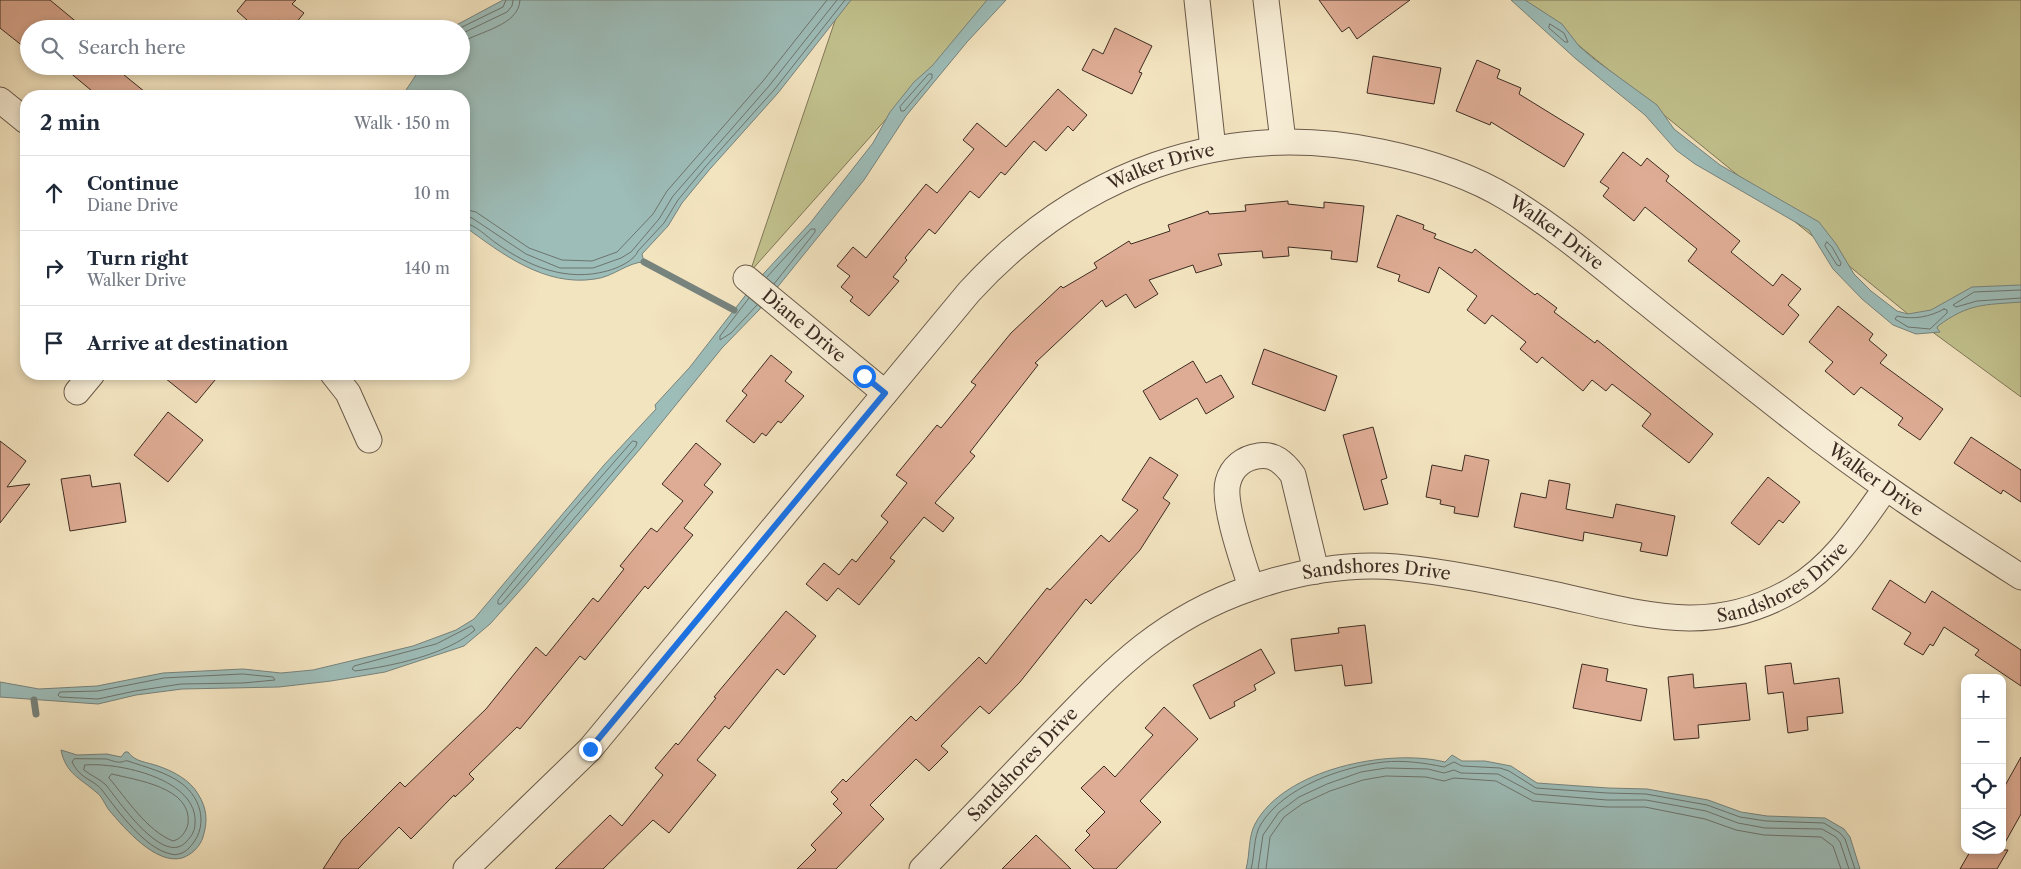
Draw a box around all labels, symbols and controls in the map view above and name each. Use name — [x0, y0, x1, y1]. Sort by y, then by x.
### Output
search box — [20, 20, 470, 75]
icon: search — [38, 34, 66, 62]
text: Search here — [78, 36, 186, 59]
text: 2 min — [40, 110, 100, 135]
text: Walk · 150 m — [354, 113, 450, 133]
street label: Walker Drive — [1103, 138, 1216, 195]
text: Continue — [87, 172, 179, 195]
icon: ahead — [40, 179, 68, 207]
text: 10 m — [414, 183, 450, 203]
street label: Walker Drive — [1504, 190, 1608, 274]
text: Diane Drive — [87, 195, 178, 215]
text: Turn right — [87, 247, 188, 270]
icon: right — [40, 254, 68, 282]
text: 140 m — [405, 258, 450, 278]
text: Walker Drive — [87, 270, 186, 290]
street label: Diane Drive — [757, 285, 850, 367]
icon: arrive — [40, 329, 68, 357]
text: Arrive at destination — [87, 332, 288, 355]
route start — [853, 365, 876, 388]
street label: Walker Drive — [1823, 438, 1928, 521]
street label: Sandshores Drive — [1715, 538, 1852, 627]
street label: Sandshores Drive — [1300, 555, 1452, 585]
map controls — [1961, 674, 2006, 854]
button: + — [1961, 674, 2006, 719]
street label: Sandshores Drive — [963, 703, 1082, 826]
button: − — [1961, 719, 2006, 764]
route end — [579, 738, 602, 761]
button: locate — [1961, 764, 2006, 809]
button: layers — [1961, 809, 2006, 854]

